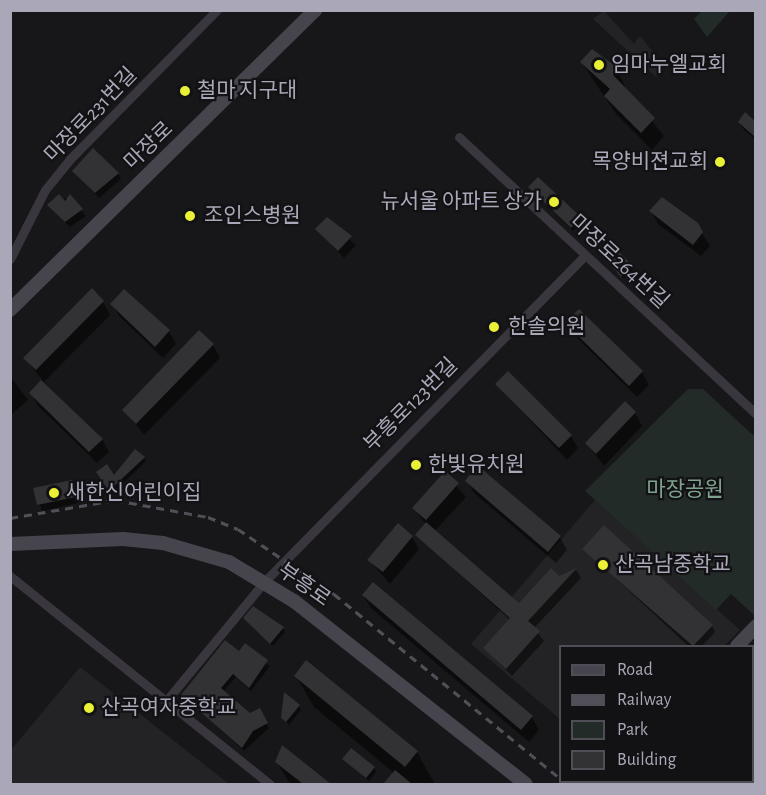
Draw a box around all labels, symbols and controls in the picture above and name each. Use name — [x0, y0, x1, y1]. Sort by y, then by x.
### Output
place label: 임마누엘교회 — [611, 52, 727, 78]
marker: 임마누엘교회 — [592, 58, 606, 72]
street label: 마장로231번길 — [40, 62, 142, 168]
place label: 철마 지구대 — [197, 78, 297, 104]
marker: 철마 지구대 — [178, 84, 192, 98]
street label: 마장로 — [119, 117, 179, 175]
place label: 목양비젼교회 — [592, 149, 708, 175]
marker: 목양비젼교회 — [713, 155, 727, 169]
place label: 뉴서울 아파트 상가 — [381, 189, 542, 215]
marker: 뉴서울 아파트 상가 — [547, 195, 561, 209]
place label: 조인스병원 — [204, 203, 301, 229]
marker: 조인스병원 — [181, 207, 199, 225]
street label: 마장로264번길 — [564, 210, 674, 314]
place label: 한솔의원 — [508, 314, 585, 340]
marker: 한솔의원 — [485, 318, 503, 336]
street label: 부흥로123번길 — [359, 353, 463, 457]
place label: 한빛유치원 — [428, 452, 525, 478]
marker: 한빛유치원 — [409, 458, 423, 472]
park label: 마장공원 — [646, 477, 724, 503]
place label: 새한신어린이집 — [66, 480, 201, 506]
marker: 새한신어린이집 — [47, 486, 61, 500]
place label: 산곡남중학교 — [615, 552, 731, 578]
street label: 부흥로 — [273, 558, 335, 612]
marker: 산곡남중학교 — [596, 558, 610, 572]
legend — [559, 645, 754, 783]
text: Road — [617, 661, 653, 679]
text: Railway — [617, 691, 671, 709]
place label: 산곡여자중학교 — [101, 695, 236, 721]
marker: 산곡여자중학교 — [82, 701, 96, 715]
text: Park — [617, 721, 648, 739]
text: Building — [617, 751, 676, 769]

